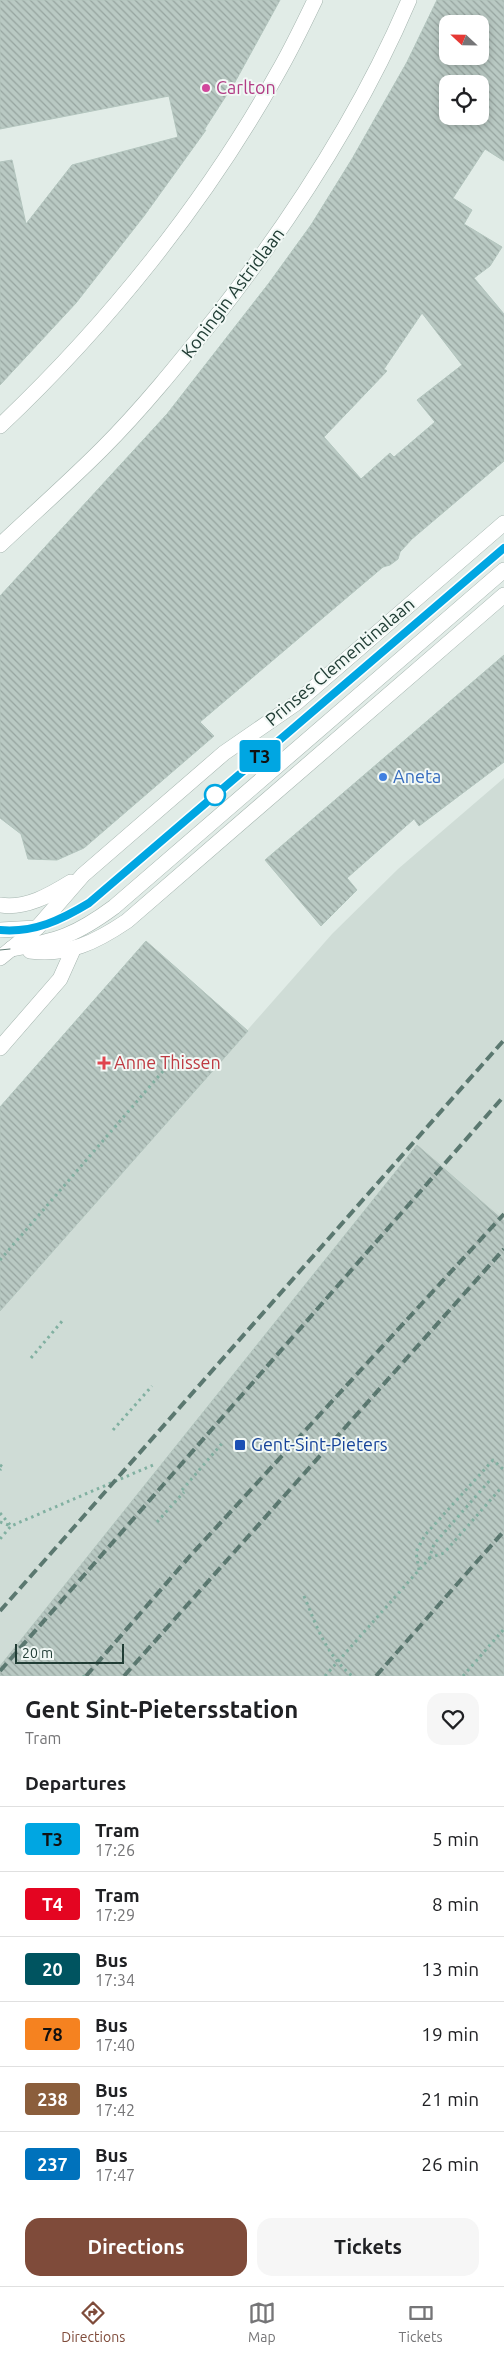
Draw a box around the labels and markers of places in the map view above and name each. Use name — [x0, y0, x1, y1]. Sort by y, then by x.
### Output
place label: Carlton — [216, 77, 276, 97]
marker: Carlton — [200, 82, 212, 94]
place label: Aneta — [393, 766, 441, 786]
marker: Aneta — [377, 771, 389, 783]
unlabelled marker — [204, 784, 226, 806]
place label: Anne Thissen — [114, 1052, 221, 1072]
marker: Anne Thissen — [98, 1057, 110, 1069]
place label: Gent-Sint-Pieters — [251, 1434, 388, 1454]
marker: Gent-Sint-Pieters — [233, 1438, 247, 1452]

